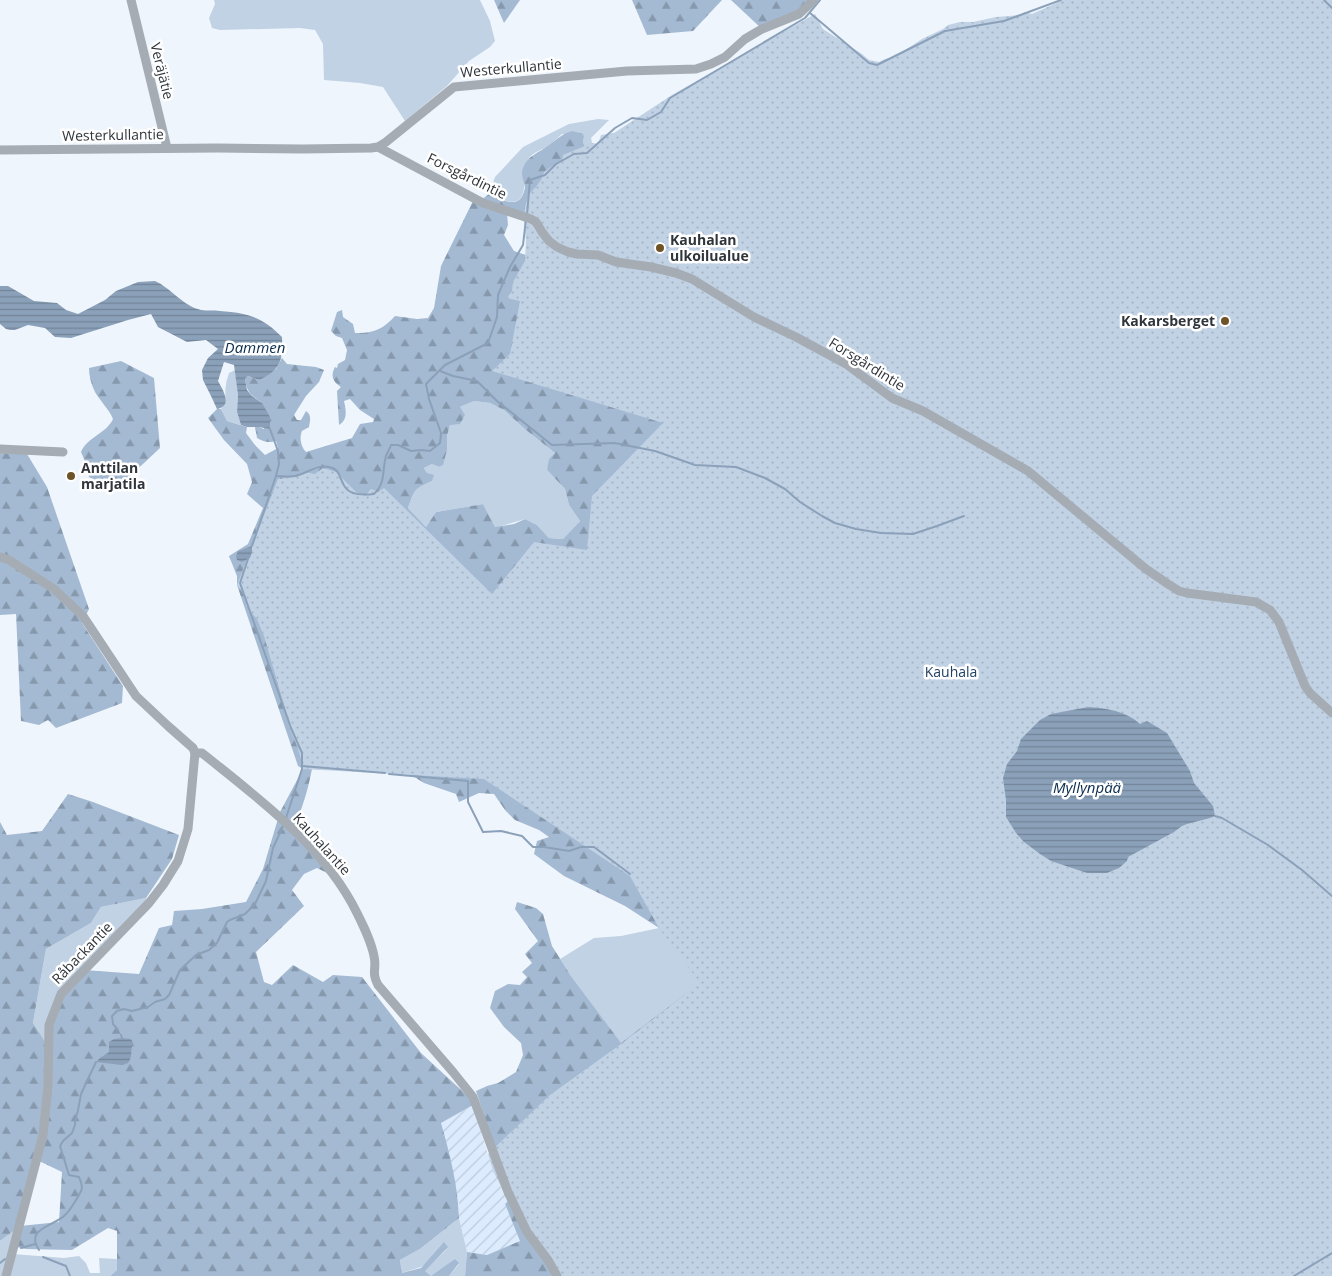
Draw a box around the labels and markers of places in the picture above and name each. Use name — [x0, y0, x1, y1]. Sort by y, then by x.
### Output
place label: Kauhalan ulkoilualue — [670, 230, 749, 265]
marker: Kauhalan ulkoilualue — [654, 242, 666, 254]
place label: Kakarsberget — [1121, 311, 1215, 330]
marker: Kakarsberget — [1219, 315, 1231, 327]
place label: Anttilan marjatila — [81, 458, 145, 493]
marker: Anttilan marjatila — [65, 470, 77, 482]

